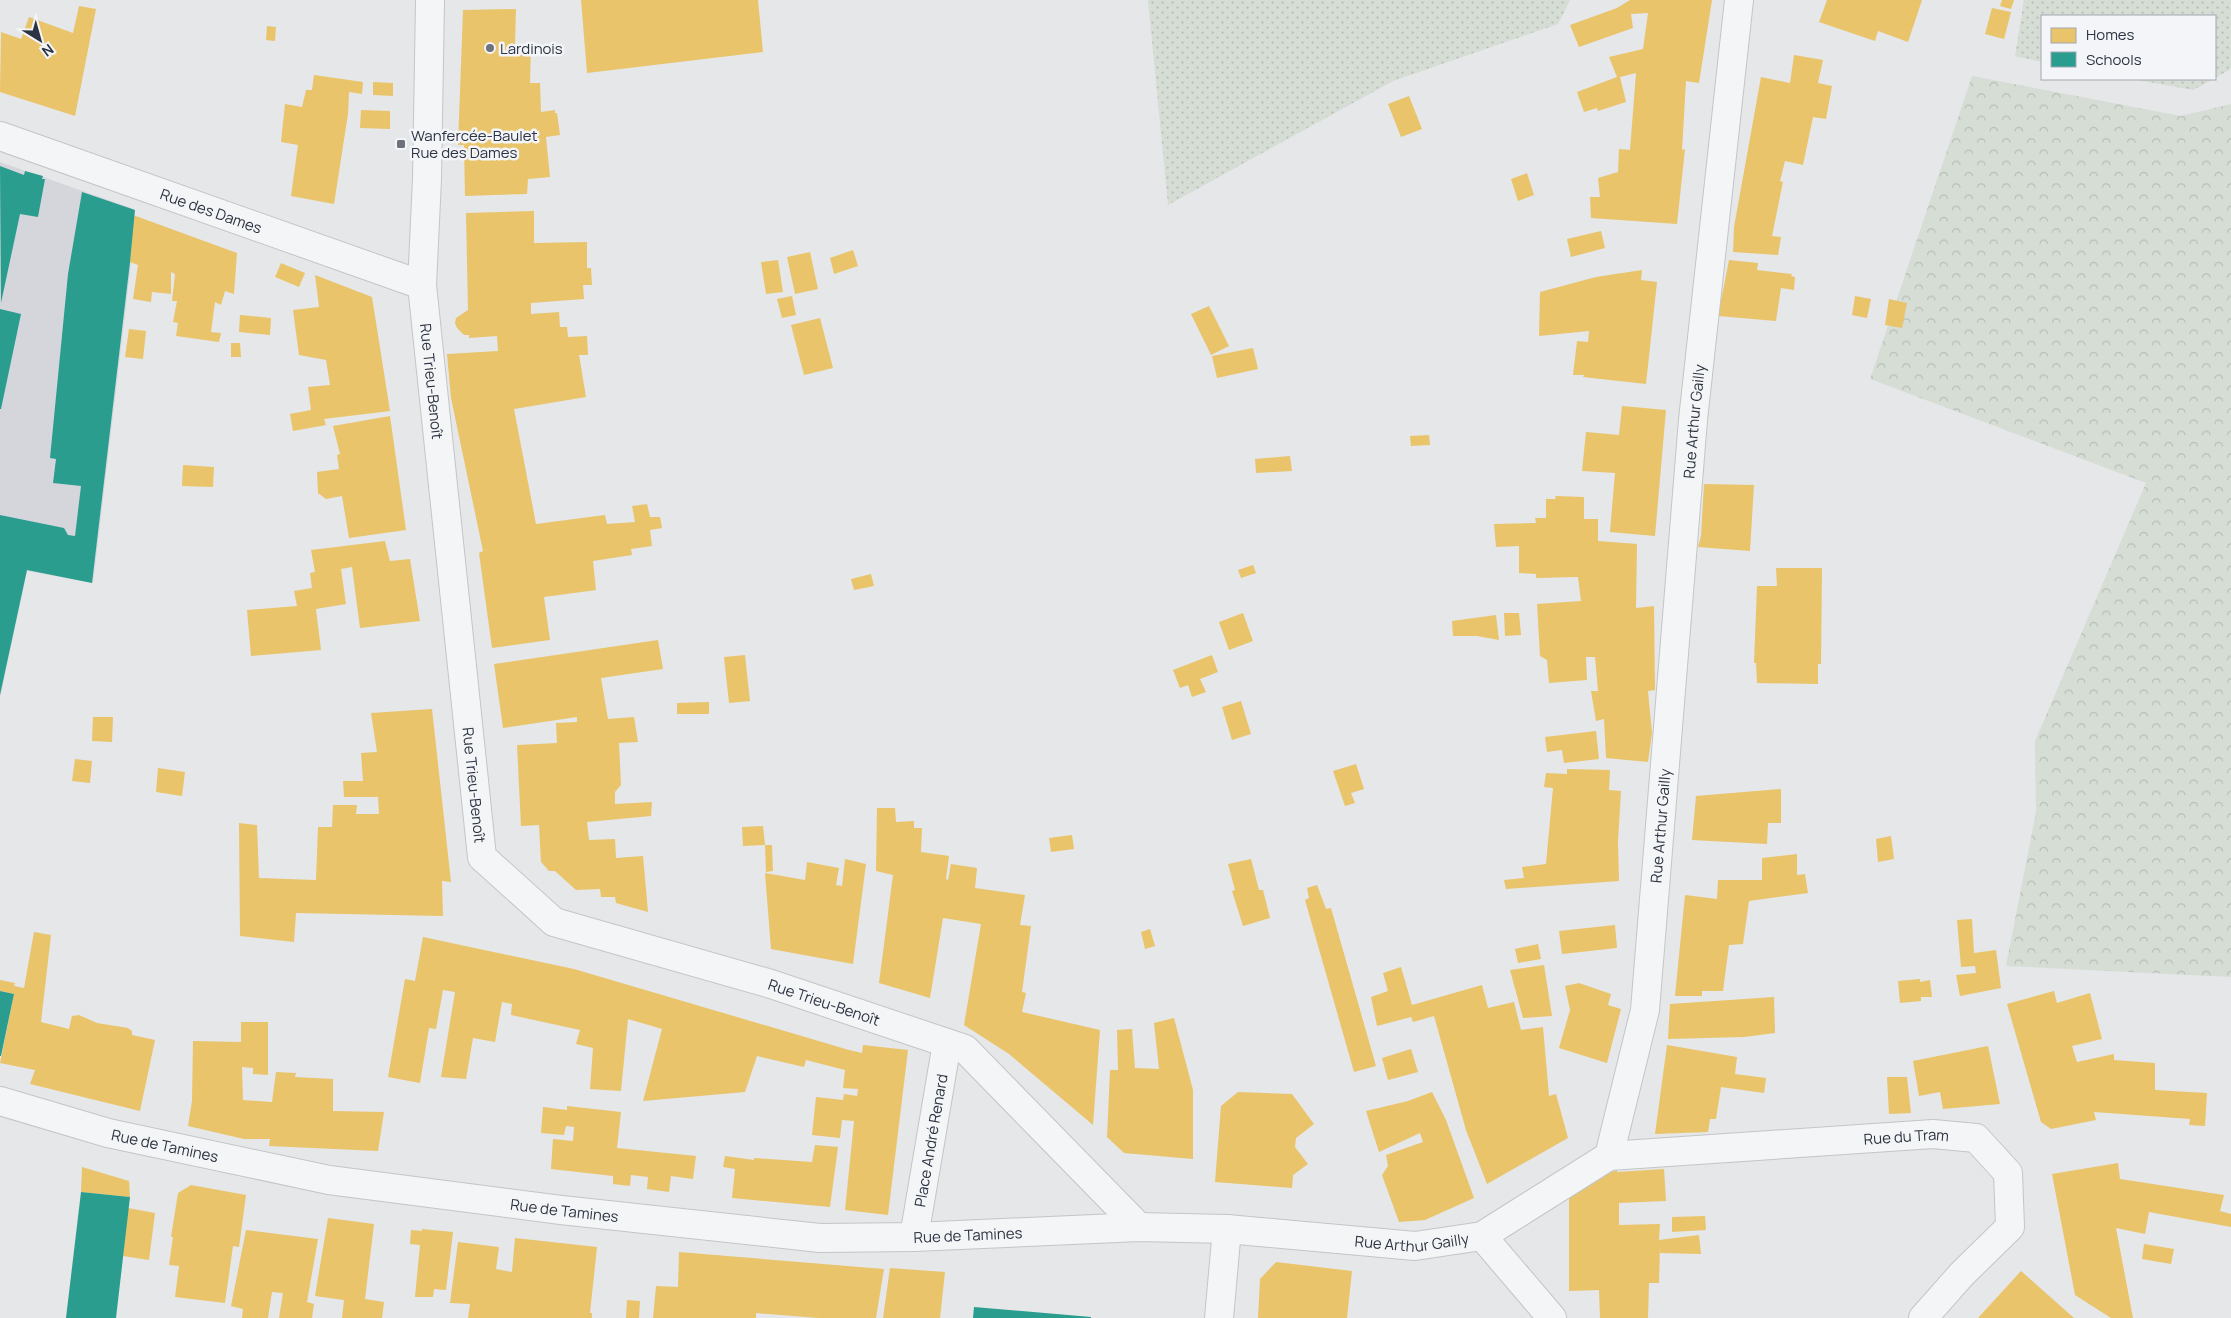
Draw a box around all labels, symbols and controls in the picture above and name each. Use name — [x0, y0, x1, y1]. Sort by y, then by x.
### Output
north arrow — [15, 15, 65, 65]
legend — [2041, 15, 2216, 80]
text: Homes — [2086, 24, 2135, 45]
place label: Lardinois — [500, 38, 563, 59]
text: N — [38, 40, 58, 61]
marker: Lardinois — [484, 42, 496, 54]
text: Schools — [2086, 49, 2142, 70]
place label: Wanfercée-Baulet Rue des Dames — [411, 125, 538, 163]
marker: Wanfercée-Baulet Rue des Dames — [395, 138, 407, 150]
street label: Rue des Dames — [158, 183, 265, 238]
street label: Rue Trieu-Benoît — [416, 322, 449, 440]
street label: Rue Arthur Gailly — [1678, 363, 1710, 479]
street label: Rue Trieu-Benoît — [458, 726, 491, 844]
street label: Rue Arthur Gailly — [1645, 768, 1675, 884]
street label: Rue Trieu-Benoît — [766, 973, 883, 1030]
street label: Place André Renard — [909, 1072, 952, 1209]
street label: Rue du Tram — [1863, 1123, 1950, 1149]
street label: Rue de Tamines — [110, 1124, 221, 1167]
street label: Rue de Tamines — [509, 1193, 620, 1227]
street label: Rue de Tamines — [913, 1222, 1023, 1248]
street label: Rue Arthur Gailly — [1354, 1228, 1470, 1256]

